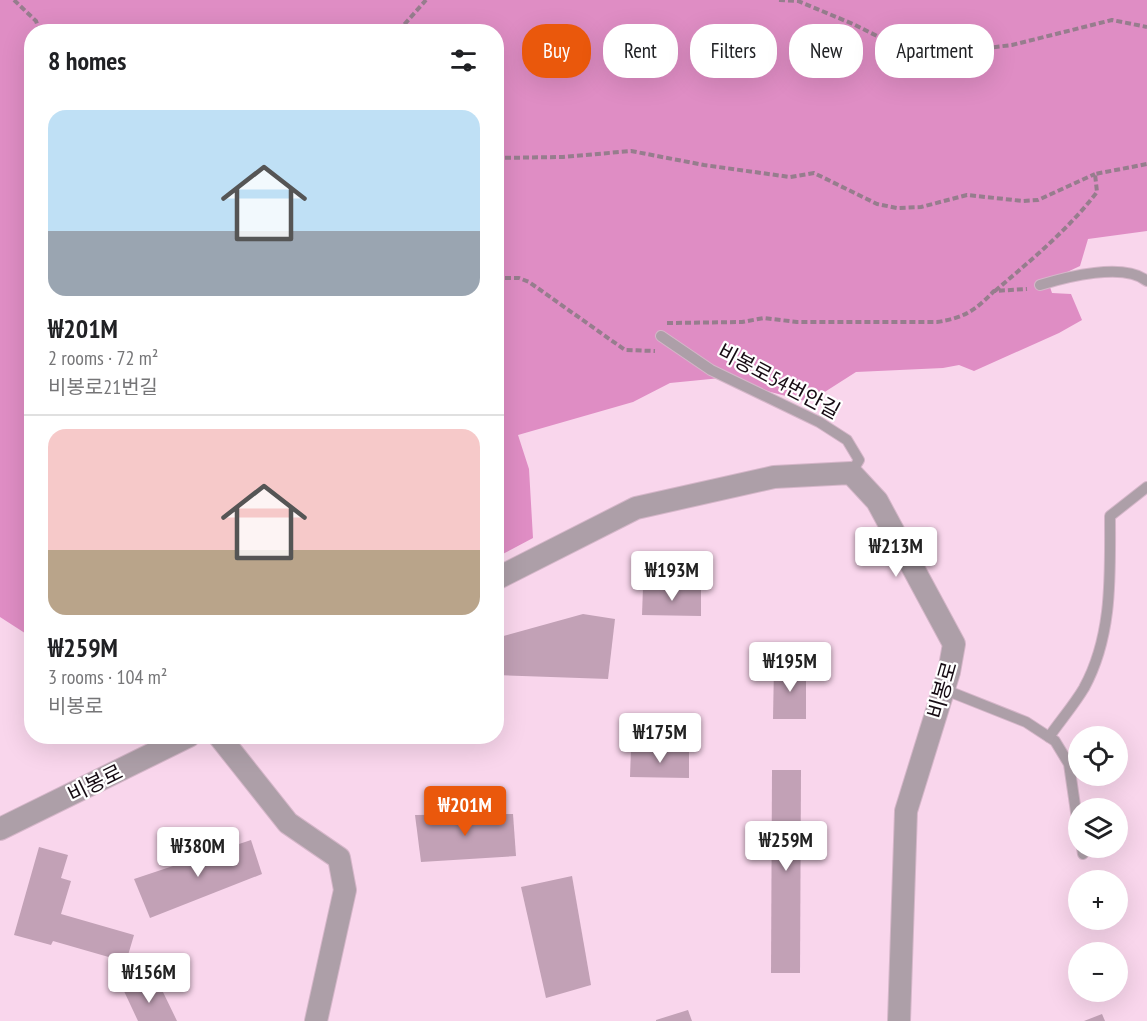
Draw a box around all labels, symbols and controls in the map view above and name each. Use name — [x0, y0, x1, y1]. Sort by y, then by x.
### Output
chip: Buy — [522, 24, 591, 78]
chip: Rent — [603, 24, 678, 78]
chip: Filters — [690, 24, 777, 78]
chip: New — [789, 24, 863, 78]
chip: Apartment — [875, 24, 994, 78]
text: 8 homes — [48, 44, 126, 77]
icon: filters — [447, 44, 480, 77]
icon: home — [210, 149, 318, 257]
text: ₩201M — [48, 312, 118, 345]
street label: 비봉로54번안길 — [713, 337, 845, 425]
text: 2 rooms · 72 m² — [48, 345, 158, 371]
text: 비봉로21번길 — [48, 374, 158, 400]
icon: home — [210, 468, 318, 576]
pin: ₩213M — [854, 527, 938, 578]
text: ₩213M — [869, 533, 923, 559]
pin: ₩193M — [630, 551, 714, 602]
text: ₩193M — [645, 557, 699, 583]
text: ₩259M — [48, 631, 118, 664]
pin: ₩195M — [748, 642, 832, 693]
text: ₩195M — [763, 648, 817, 674]
street label: 비봉로 — [921, 658, 963, 722]
text: 3 rooms · 104 m² — [48, 664, 167, 690]
text: 비봉로 — [48, 693, 103, 719]
pin: ₩175M — [618, 713, 702, 764]
text: ₩175M — [633, 719, 687, 745]
map controls — [1068, 726, 1128, 1002]
button: locate — [1068, 726, 1128, 786]
street label: 비봉로 — [63, 758, 127, 808]
pin: ₩201M — [423, 786, 507, 837]
text: ₩201M — [438, 792, 492, 818]
button: layers — [1068, 798, 1128, 858]
pin: ₩259M — [744, 821, 828, 872]
pin: ₩380M — [156, 827, 240, 878]
text: ₩259M — [759, 827, 813, 853]
text: ₩380M — [171, 833, 225, 859]
button: + — [1068, 870, 1128, 930]
button: − — [1068, 942, 1128, 1002]
pin: ₩156M — [107, 953, 191, 1004]
text: ₩156M — [122, 959, 176, 985]

